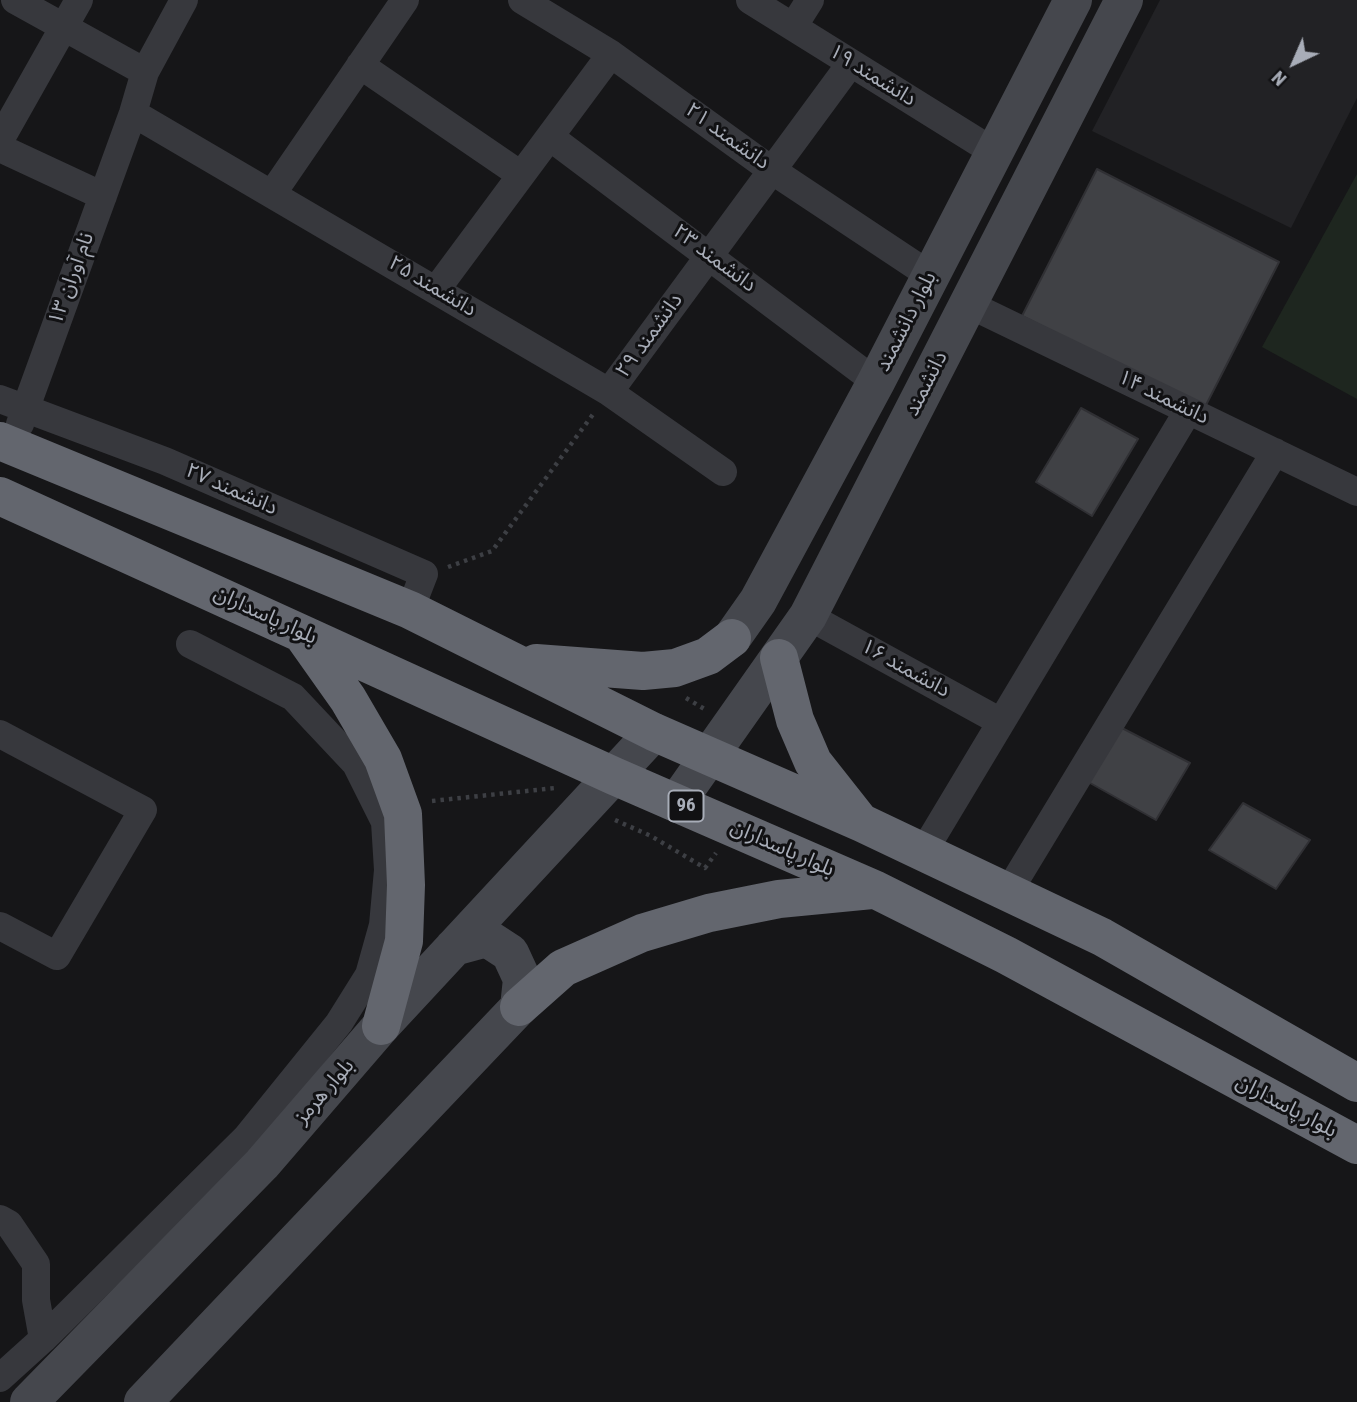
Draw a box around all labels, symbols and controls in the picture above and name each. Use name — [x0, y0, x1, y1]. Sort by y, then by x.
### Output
north arrow — [1259, 28, 1329, 98]
street label: دانشمند ۱۹ — [824, 39, 920, 113]
text: N — [1267, 66, 1291, 91]
street label: دانشمند ۲۱ — [680, 98, 774, 176]
street label: دانشمند ۲۳ — [667, 219, 761, 299]
street label: نام آوران ۱۳ — [44, 229, 100, 329]
street label: دانشمند ۲۵ — [384, 251, 480, 323]
street label: بلوار دانشمند — [871, 268, 943, 376]
street label: دانشمند ۲۹ — [611, 289, 689, 383]
street label: دانشمند — [900, 348, 954, 420]
street label: دانشمند ۱۴ — [1113, 365, 1213, 431]
street label: دانشمند ۲۷ — [181, 459, 281, 521]
street label: بلوار پاسداران — [209, 581, 321, 651]
street label: دانشمند ۱۶ — [856, 634, 954, 704]
road number: 96 — [668, 790, 704, 821]
street label: بلوار پاسداران — [726, 815, 838, 883]
street label: بلوار هرمز — [290, 1054, 360, 1130]
street label: بلوار پاسداران — [1231, 1070, 1341, 1144]

